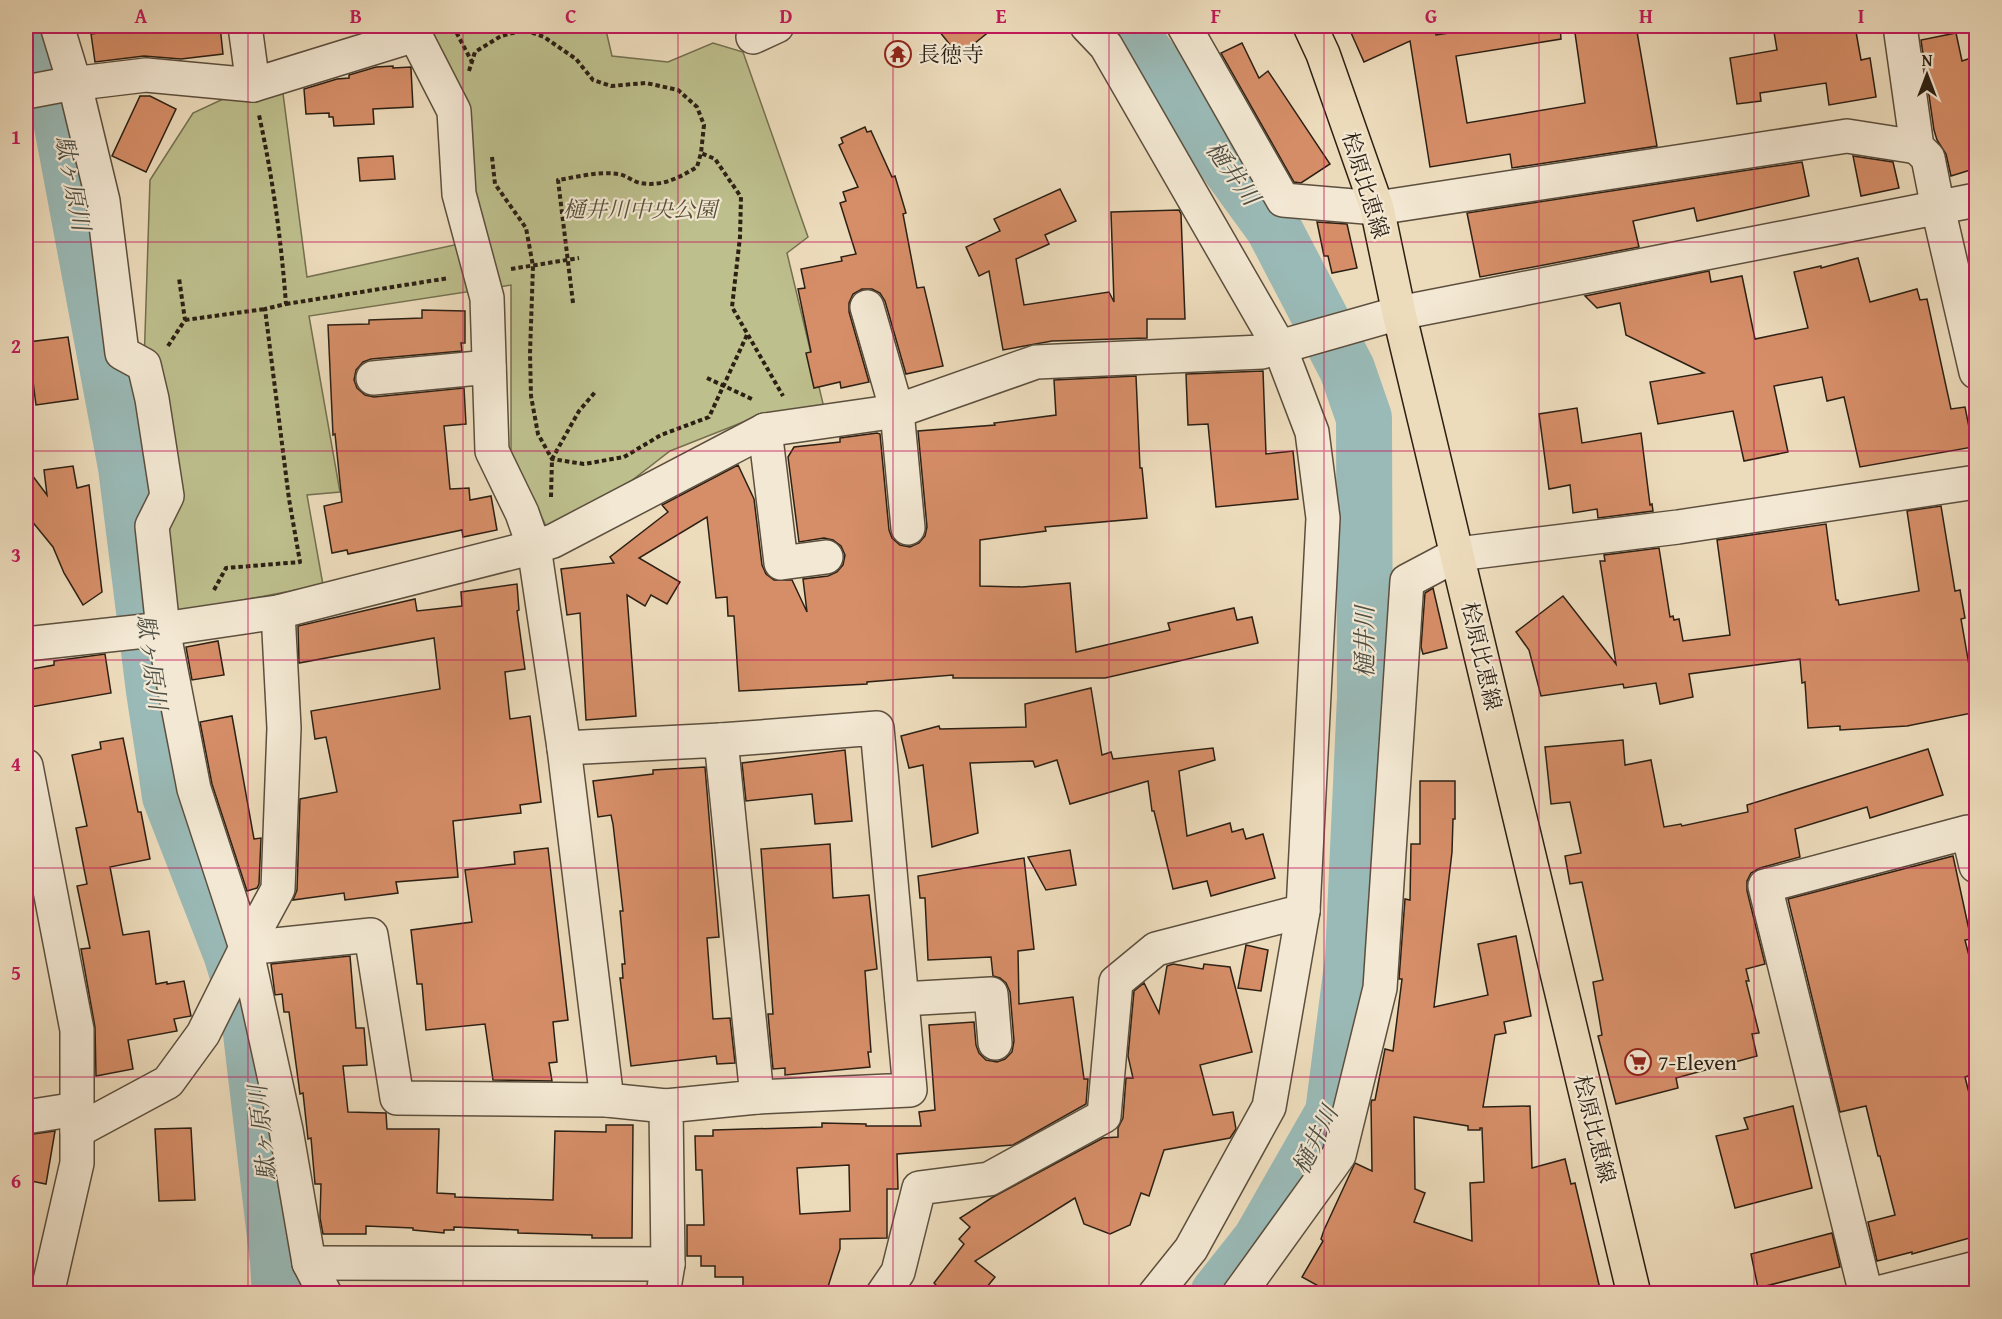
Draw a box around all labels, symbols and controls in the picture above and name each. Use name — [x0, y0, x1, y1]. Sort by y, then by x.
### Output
text: A — [135, 1, 148, 30]
text: B — [350, 1, 362, 30]
text: C — [565, 1, 577, 30]
text: D — [779, 1, 793, 30]
text: E — [996, 1, 1007, 30]
text: F — [1211, 1, 1221, 30]
text: G — [1425, 1, 1437, 30]
text: H — [1639, 1, 1653, 30]
text: I — [1858, 1, 1864, 30]
place label: 長徳寺 — [918, 38, 984, 70]
temple icon: 長徳寺 — [883, 39, 913, 69]
north arrow — [1897, 45, 1957, 105]
text: N — [1922, 48, 1933, 72]
text: 1 — [11, 122, 21, 151]
street label: 桧原比恵線 — [1335, 128, 1397, 242]
water label: 駄ヶ原川 — [47, 133, 100, 236]
water label: 樋井川 — [1198, 134, 1270, 215]
park label: 樋井川中央公園 — [563, 193, 720, 225]
text: 2 — [11, 331, 21, 360]
text: 3 — [11, 540, 21, 569]
street label: 桧原比恵線 — [1454, 599, 1510, 713]
water label: 樋井川 — [1347, 603, 1382, 678]
water label: 駄ヶ原川 — [128, 612, 176, 715]
text: 4 — [11, 749, 21, 778]
text: 5 — [11, 958, 21, 987]
place label: 7-Eleven — [1658, 1046, 1738, 1078]
supermarket icon: 7-Eleven — [1623, 1047, 1653, 1077]
street label: 桧原比恵線 — [1566, 1072, 1624, 1186]
water label: 駄ヶ原川 — [239, 1080, 284, 1183]
water label: 樋井川 — [1283, 1097, 1348, 1180]
text: 6 — [11, 1166, 21, 1195]

